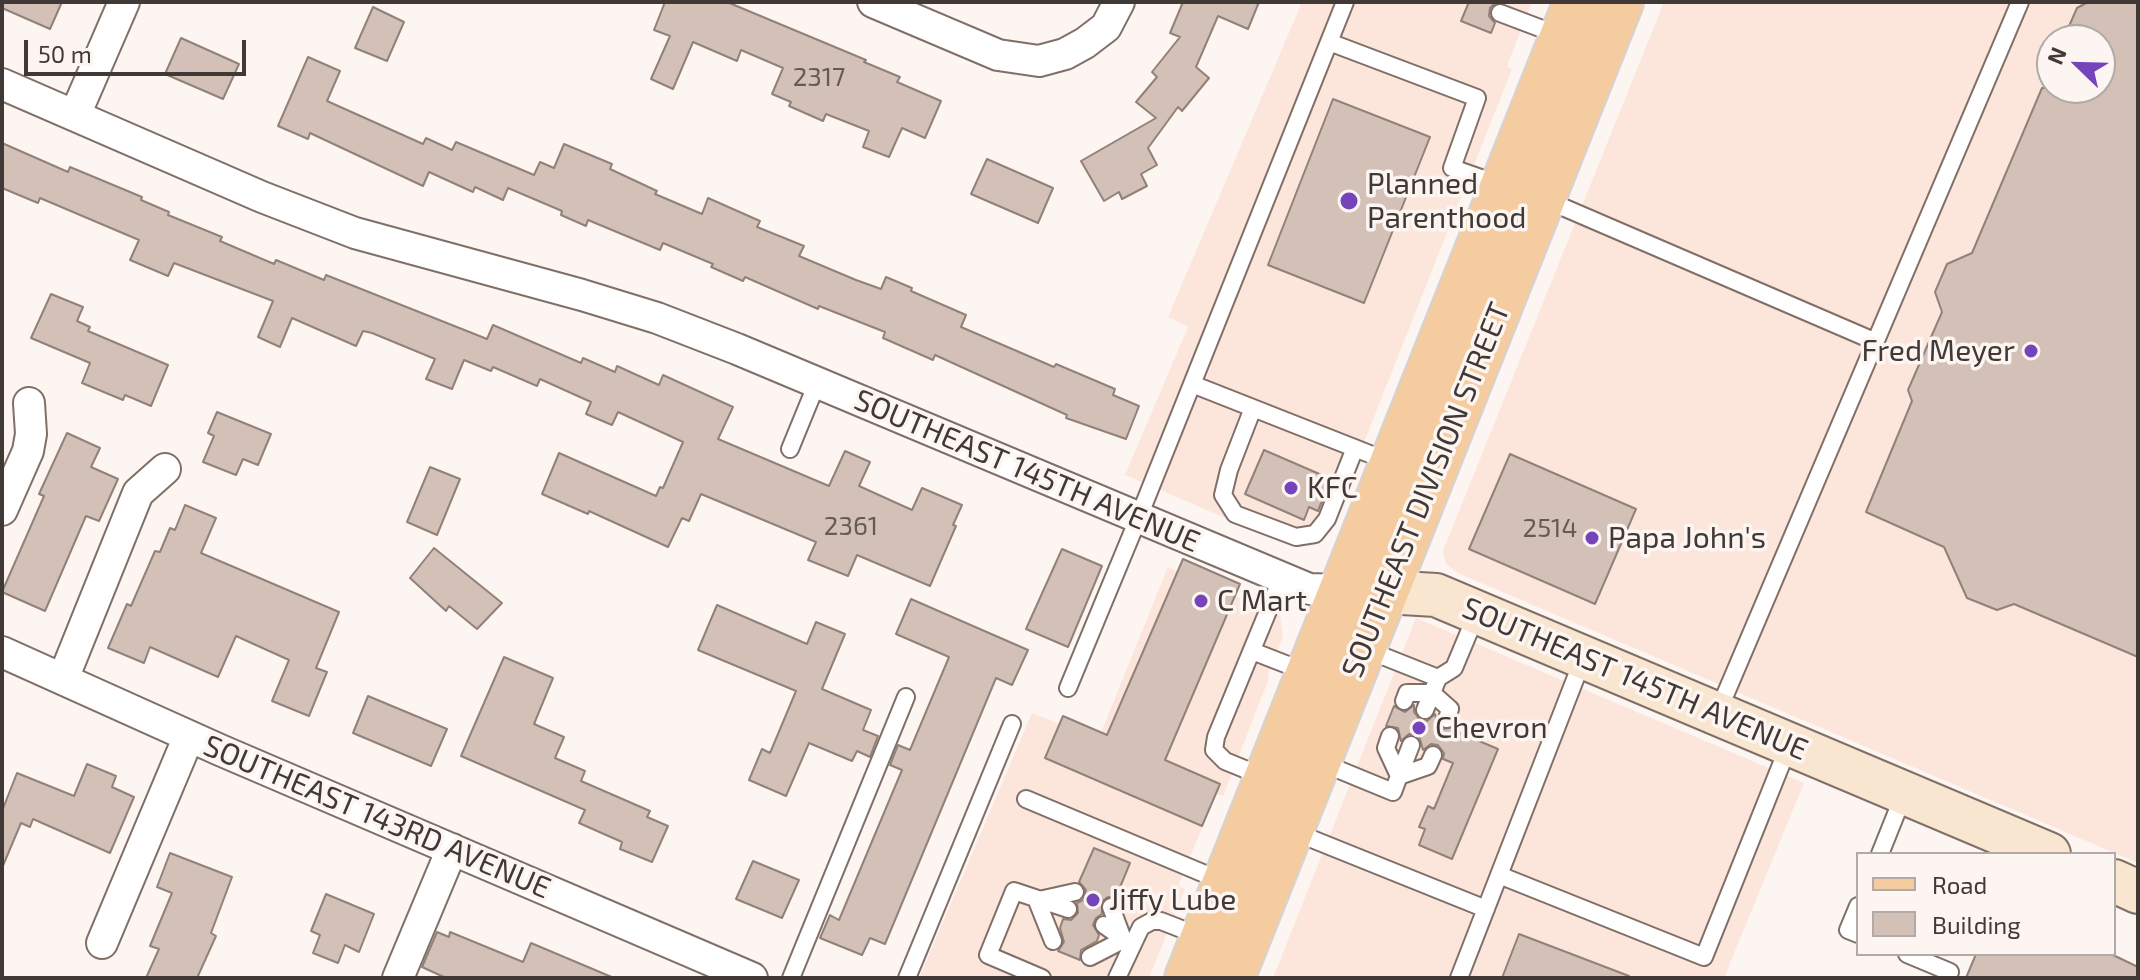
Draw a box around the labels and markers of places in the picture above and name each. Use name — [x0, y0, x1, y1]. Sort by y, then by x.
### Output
place label: Planned Parenthood — [1367, 166, 1526, 236]
marker: Planned Parenthood — [1338, 190, 1360, 212]
place label: Fred Meyer — [1862, 333, 2015, 369]
marker: Fred Meyer — [2022, 342, 2040, 360]
place label: KFC — [1307, 470, 1358, 506]
marker: KFC — [1282, 479, 1300, 497]
place label: Papa John's — [1608, 520, 1766, 556]
marker: Papa John's — [1583, 529, 1601, 547]
place label: C Mart — [1217, 583, 1307, 619]
marker: C Mart — [1192, 592, 1210, 610]
place label: Chevron — [1435, 710, 1548, 746]
marker: Chevron — [1410, 719, 1428, 737]
place label: Jiffy Lube — [1109, 882, 1236, 918]
marker: Jiffy Lube — [1084, 891, 1102, 909]

